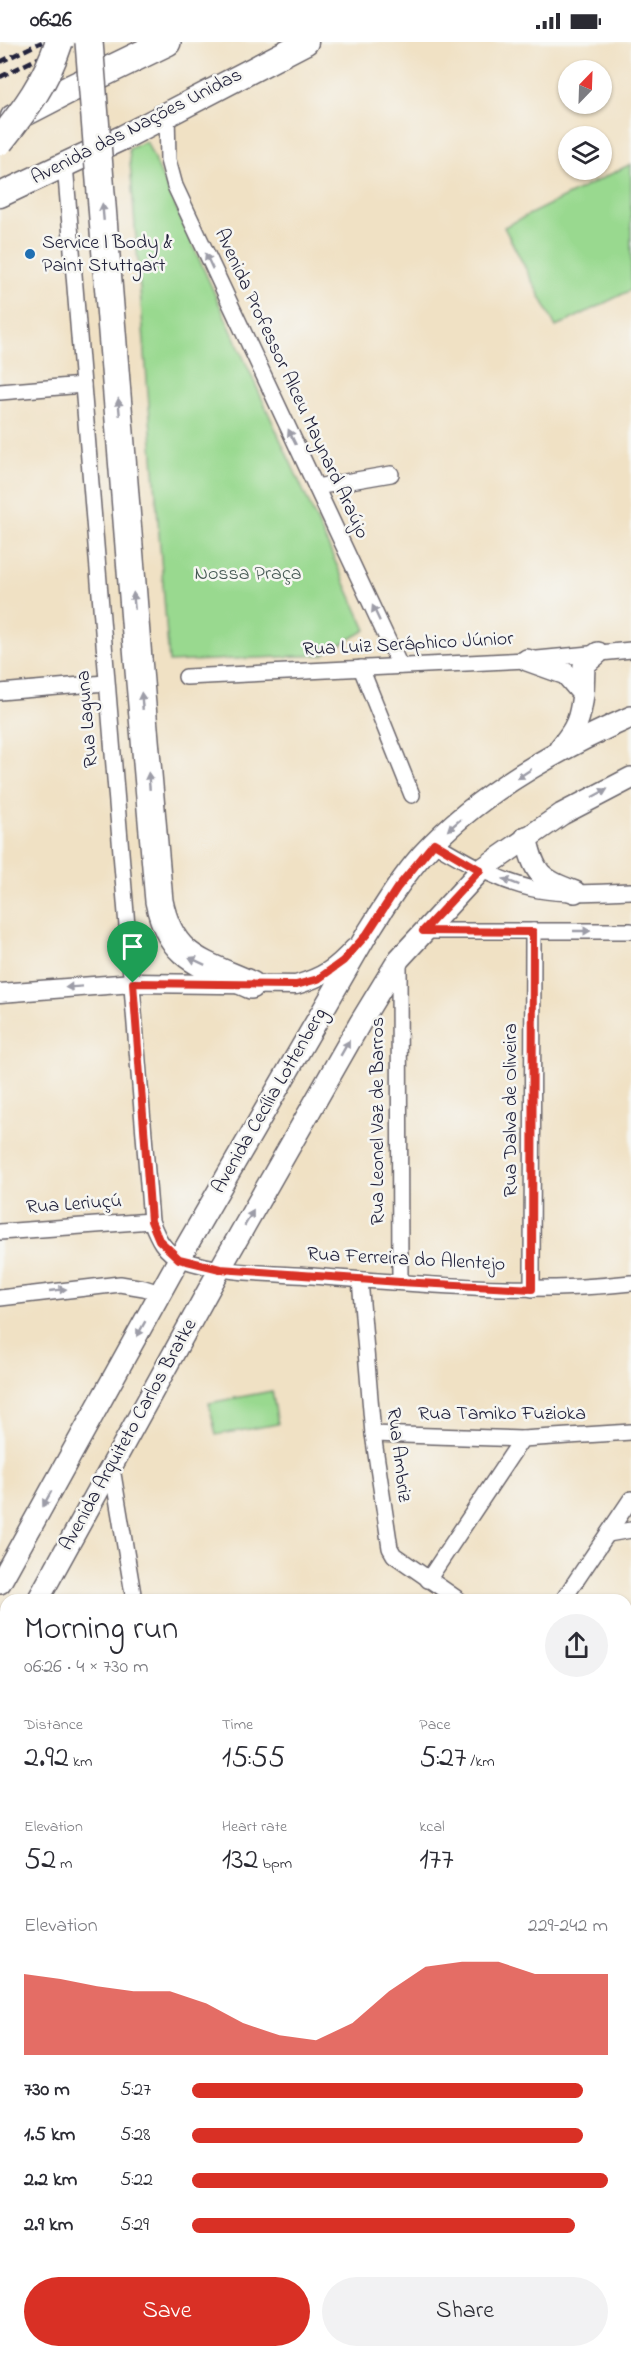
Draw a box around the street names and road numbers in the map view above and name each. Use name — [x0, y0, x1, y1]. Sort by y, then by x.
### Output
street label: Avenida das Nações Unidas — [26, 61, 248, 193]
street label: Avenida Professor Alceu Maynard Araújo — [206, 224, 376, 544]
street label: Rua Luiz Seráphico Júnior — [302, 625, 515, 665]
street label: Rua Laguna — [69, 669, 108, 769]
street label: Avenida Cecília Lottenberg — [205, 1003, 336, 1200]
street label: Rua Leonel Vaz de Barros — [364, 1017, 393, 1225]
street label: Rua Dalva de Oliveira — [497, 1023, 526, 1197]
street label: Rua Leriuçú — [25, 1187, 123, 1223]
street label: Rua Ferreira do Alentejo — [306, 1240, 506, 1280]
street label: Avenida Arquiteto Carlos Bratke — [53, 1314, 205, 1556]
street label: Rua Tamiko Fuzioka — [418, 1400, 586, 1429]
street label: Rua Ambriz — [378, 1406, 418, 1504]

